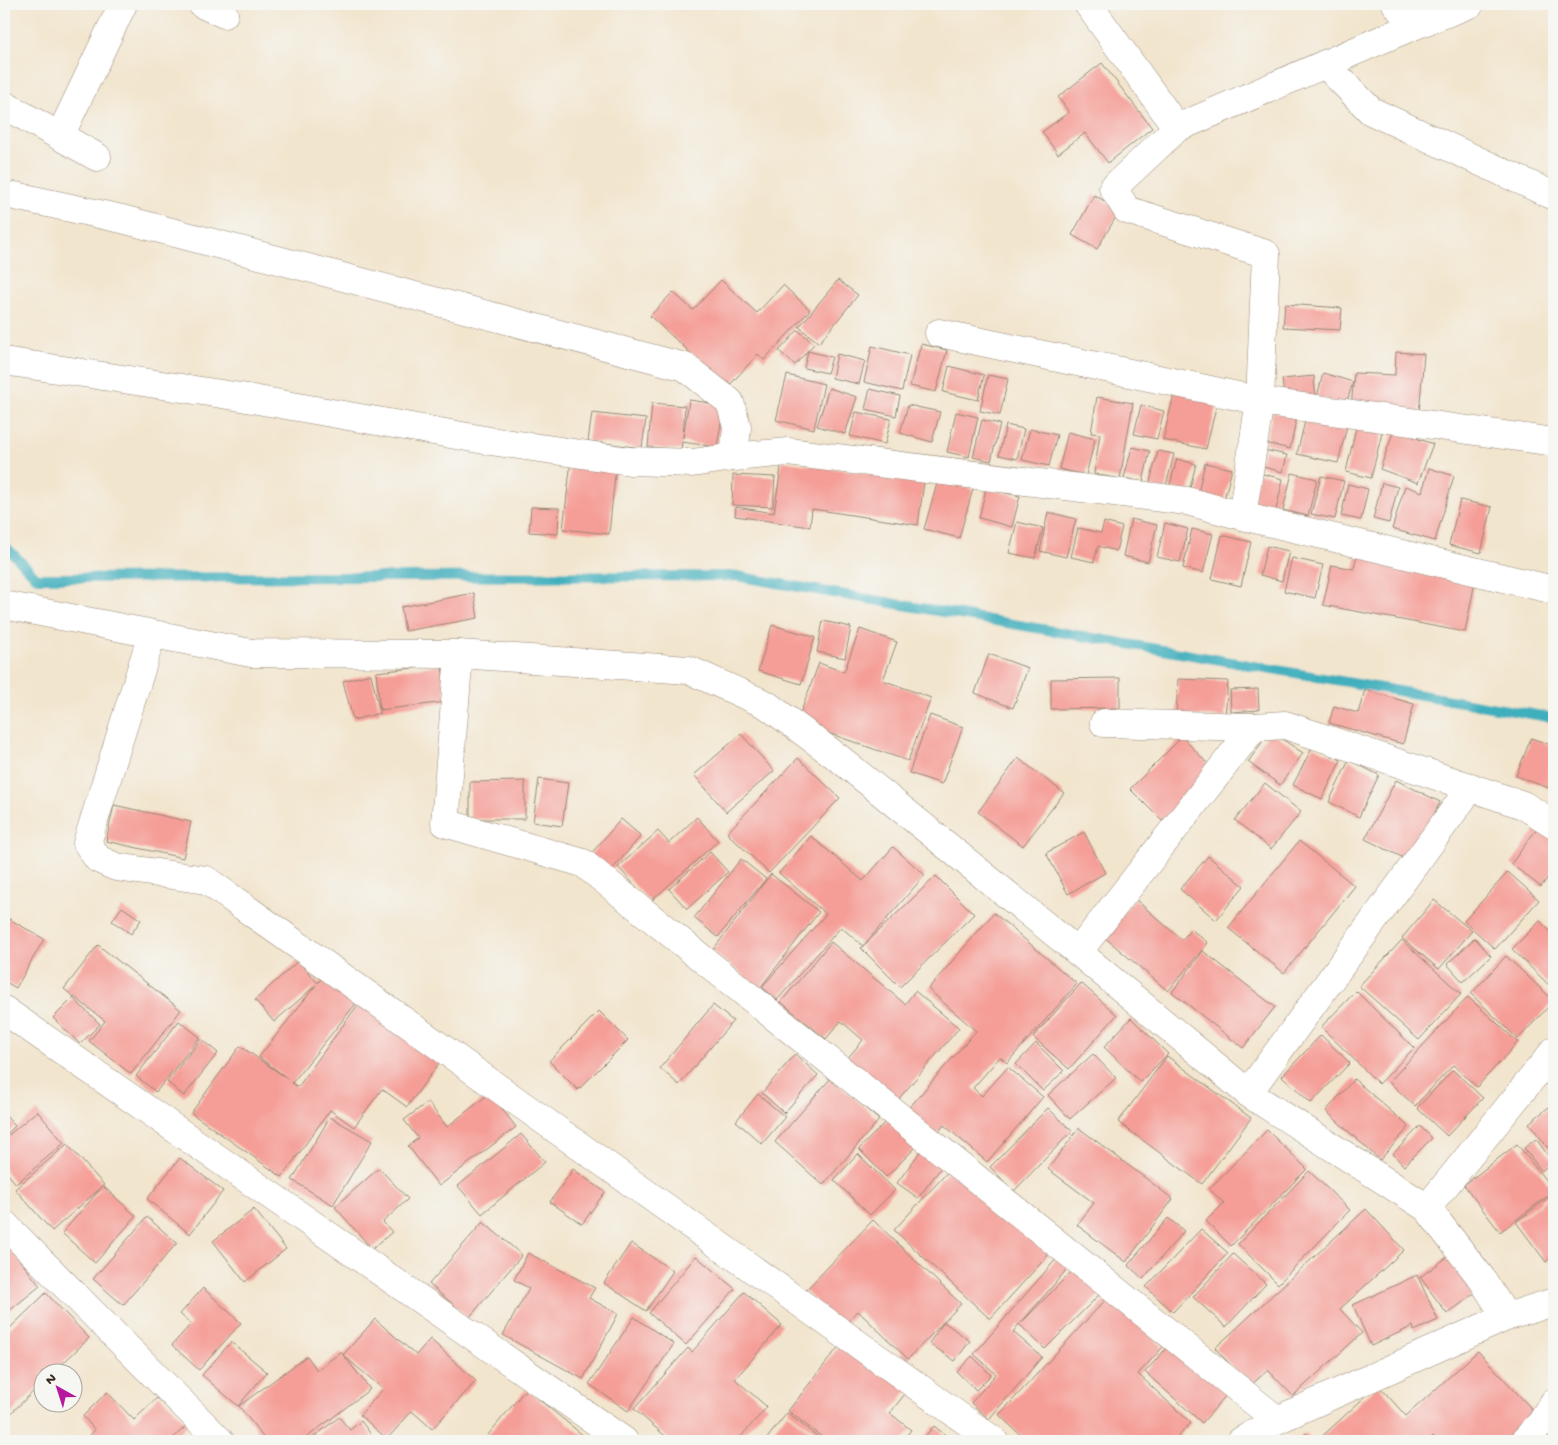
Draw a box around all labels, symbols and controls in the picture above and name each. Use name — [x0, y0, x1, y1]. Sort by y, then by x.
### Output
north arrow — [32, 1362, 82, 1412]
text: N — [42, 1370, 60, 1389]

